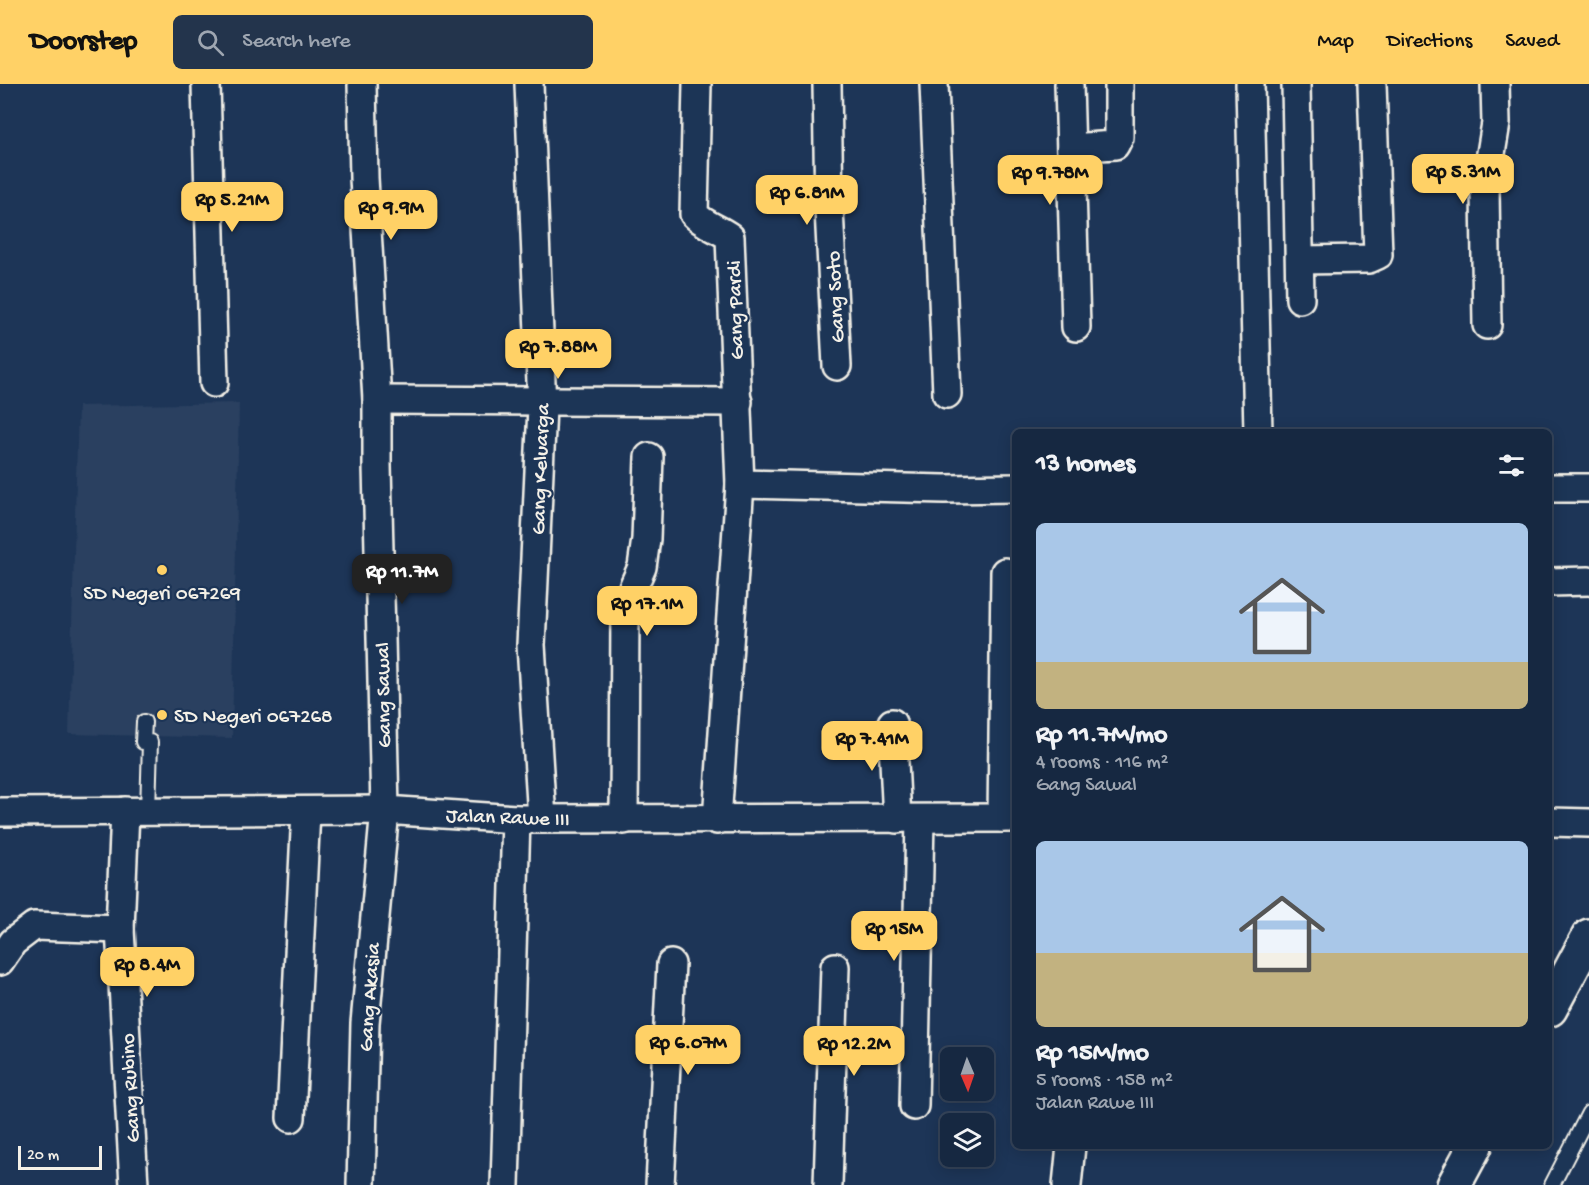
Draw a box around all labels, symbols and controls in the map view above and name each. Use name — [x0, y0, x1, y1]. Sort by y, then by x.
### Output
search box — [173, 15, 593, 69]
text: Doorstep — [30, 26, 137, 59]
icon: search — [194, 26, 227, 59]
text: Search here — [242, 29, 351, 55]
text: Map — [1317, 30, 1354, 55]
text: Directions — [1387, 30, 1472, 55]
text: Saved — [1505, 30, 1559, 55]
pin: Rp 5.31M — [1401, 154, 1525, 205]
pin: Rp 9.78M — [988, 155, 1112, 206]
text: Rp 5.31M — [1426, 162, 1500, 185]
text: Rp 9.78M — [1012, 163, 1088, 186]
pin: Rp 6.81M — [745, 175, 869, 226]
pin: Rp 5.21M — [170, 182, 294, 233]
text: Rp 6.81M — [770, 183, 844, 206]
text: Rp 5.21M — [195, 190, 269, 213]
pin: Rp 9.9M — [336, 190, 446, 241]
text: Rp 9.9M — [358, 198, 424, 221]
street label: Gang Soto — [823, 250, 852, 343]
street label: Gang Pardi — [723, 260, 752, 360]
pin: Rp 7.88M — [496, 329, 620, 380]
text: Rp 7.88M — [519, 337, 597, 360]
street label: Gang Keluarga — [528, 402, 557, 535]
icon: filters — [1495, 449, 1528, 482]
text: 13 homes — [1036, 450, 1135, 481]
pin: Rp 11.7M — [340, 554, 464, 605]
text: Rp 11.7M — [366, 562, 438, 585]
icon: home — [1228, 562, 1336, 670]
marker: SD Negeri 067269 — [155, 563, 169, 577]
place label: SD Negeri 067269 — [83, 583, 241, 608]
pin: Rp 17.1M — [585, 586, 709, 637]
text: Rp 17.1M — [611, 594, 683, 617]
street label: Gang Sawal — [372, 642, 399, 748]
place label: SD Negeri 067268 — [174, 706, 333, 731]
marker: SD Negeri 067268 — [155, 708, 169, 722]
pin: Rp 7.41M — [810, 721, 934, 772]
text: Rp 11.7M/mo — [1036, 721, 1168, 752]
text: Rp 7.41M — [835, 729, 909, 752]
text: 4 rooms · 116 m² — [1036, 752, 1169, 775]
text: Gang Sawal — [1036, 775, 1137, 798]
street label: Jalan Rawe III — [446, 805, 570, 834]
icon: home — [1228, 880, 1336, 988]
pin: Rp 15M — [845, 911, 943, 962]
text: Rp 15M — [865, 919, 923, 942]
street label: Gang Akasia — [355, 941, 388, 1053]
pin: Rp 8.4M — [92, 947, 202, 998]
text: Rp 8.4M — [114, 955, 180, 978]
pin: Rp 6.07M — [626, 1025, 750, 1076]
pin: Rp 12.2M — [792, 1026, 916, 1077]
street label: Gang Rubino — [117, 1033, 148, 1143]
text: Rp 6.07M — [649, 1033, 727, 1056]
text: Rp 12.2M — [818, 1034, 890, 1057]
text: Rp 15M/mo — [1036, 1039, 1149, 1070]
north arrow — [940, 1047, 994, 1101]
map controls — [940, 1047, 994, 1167]
text: 5 rooms · 158 m² — [1036, 1070, 1173, 1093]
text: Jalan Rawe III — [1036, 1093, 1154, 1116]
button: layers — [940, 1113, 994, 1167]
scale bar — [18, 1143, 102, 1170]
text: 20 m — [27, 1147, 59, 1166]

